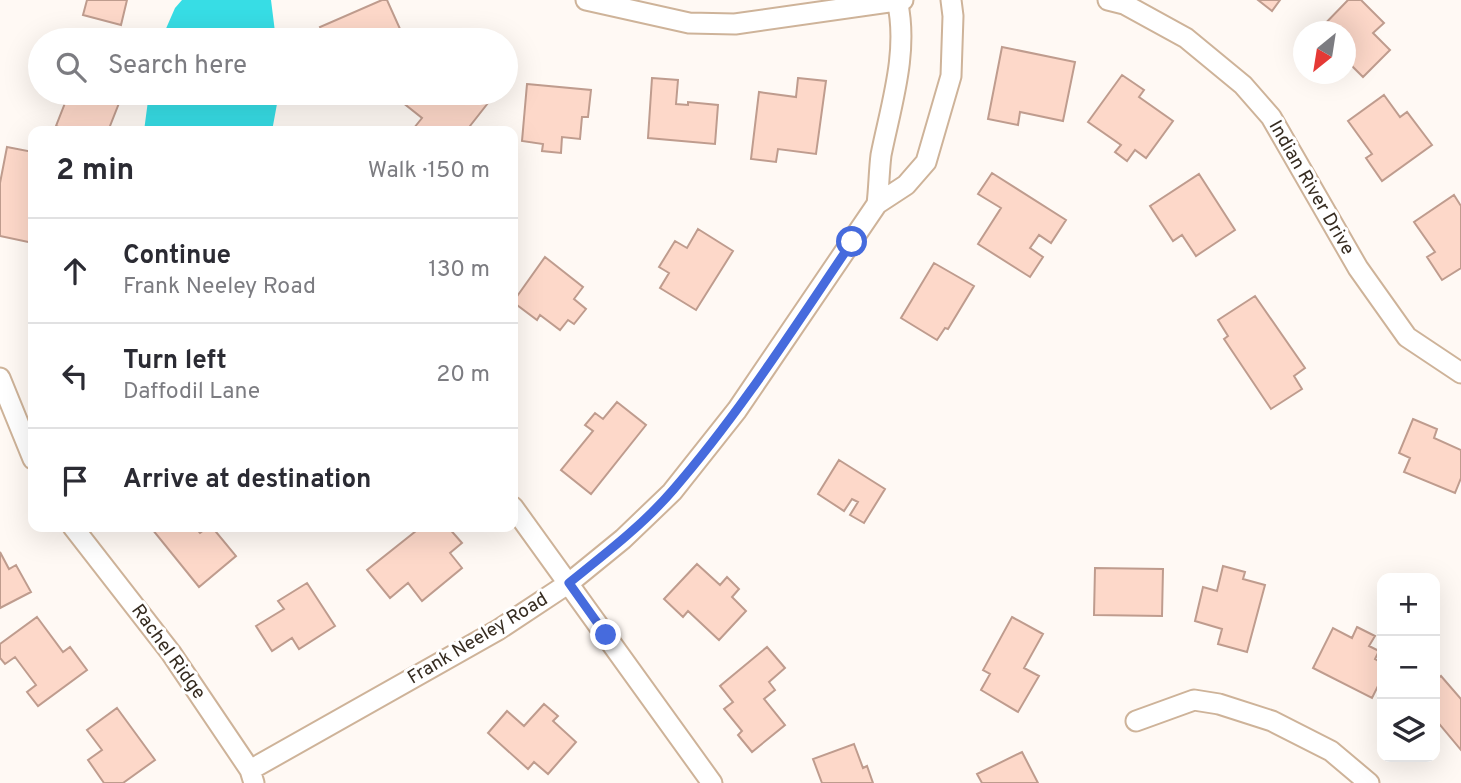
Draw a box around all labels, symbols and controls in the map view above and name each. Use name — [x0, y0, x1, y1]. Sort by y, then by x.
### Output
north arrow — [1293, 21, 1356, 84]
search box — [28, 28, 518, 105]
icon: search — [52, 48, 90, 86]
text: Search here — [108, 50, 247, 83]
street label: Indian River Drive — [1263, 116, 1359, 260]
text: 2 min — [56, 153, 134, 190]
text: Walk · 150 m — [368, 157, 490, 186]
route start — [836, 226, 867, 257]
text: Continue — [123, 240, 231, 273]
icon: ahead — [56, 252, 94, 290]
text: 130 m — [428, 256, 490, 285]
text: Frank Neeley Road — [123, 273, 316, 302]
text: Turn left — [123, 345, 227, 378]
icon: left — [56, 357, 94, 395]
text: 20 m — [436, 361, 490, 390]
text: Daffodil Lane — [123, 378, 260, 407]
icon: arrive — [56, 462, 94, 500]
text: Arrive at destination — [123, 464, 371, 497]
map controls — [1377, 573, 1440, 762]
button: + — [1377, 573, 1440, 636]
street label: Frank Neeley Road — [404, 588, 552, 690]
street label: Rachel Ridge — [125, 600, 211, 704]
route end — [590, 619, 621, 650]
button: − — [1377, 636, 1440, 699]
button: layers — [1377, 699, 1440, 762]

